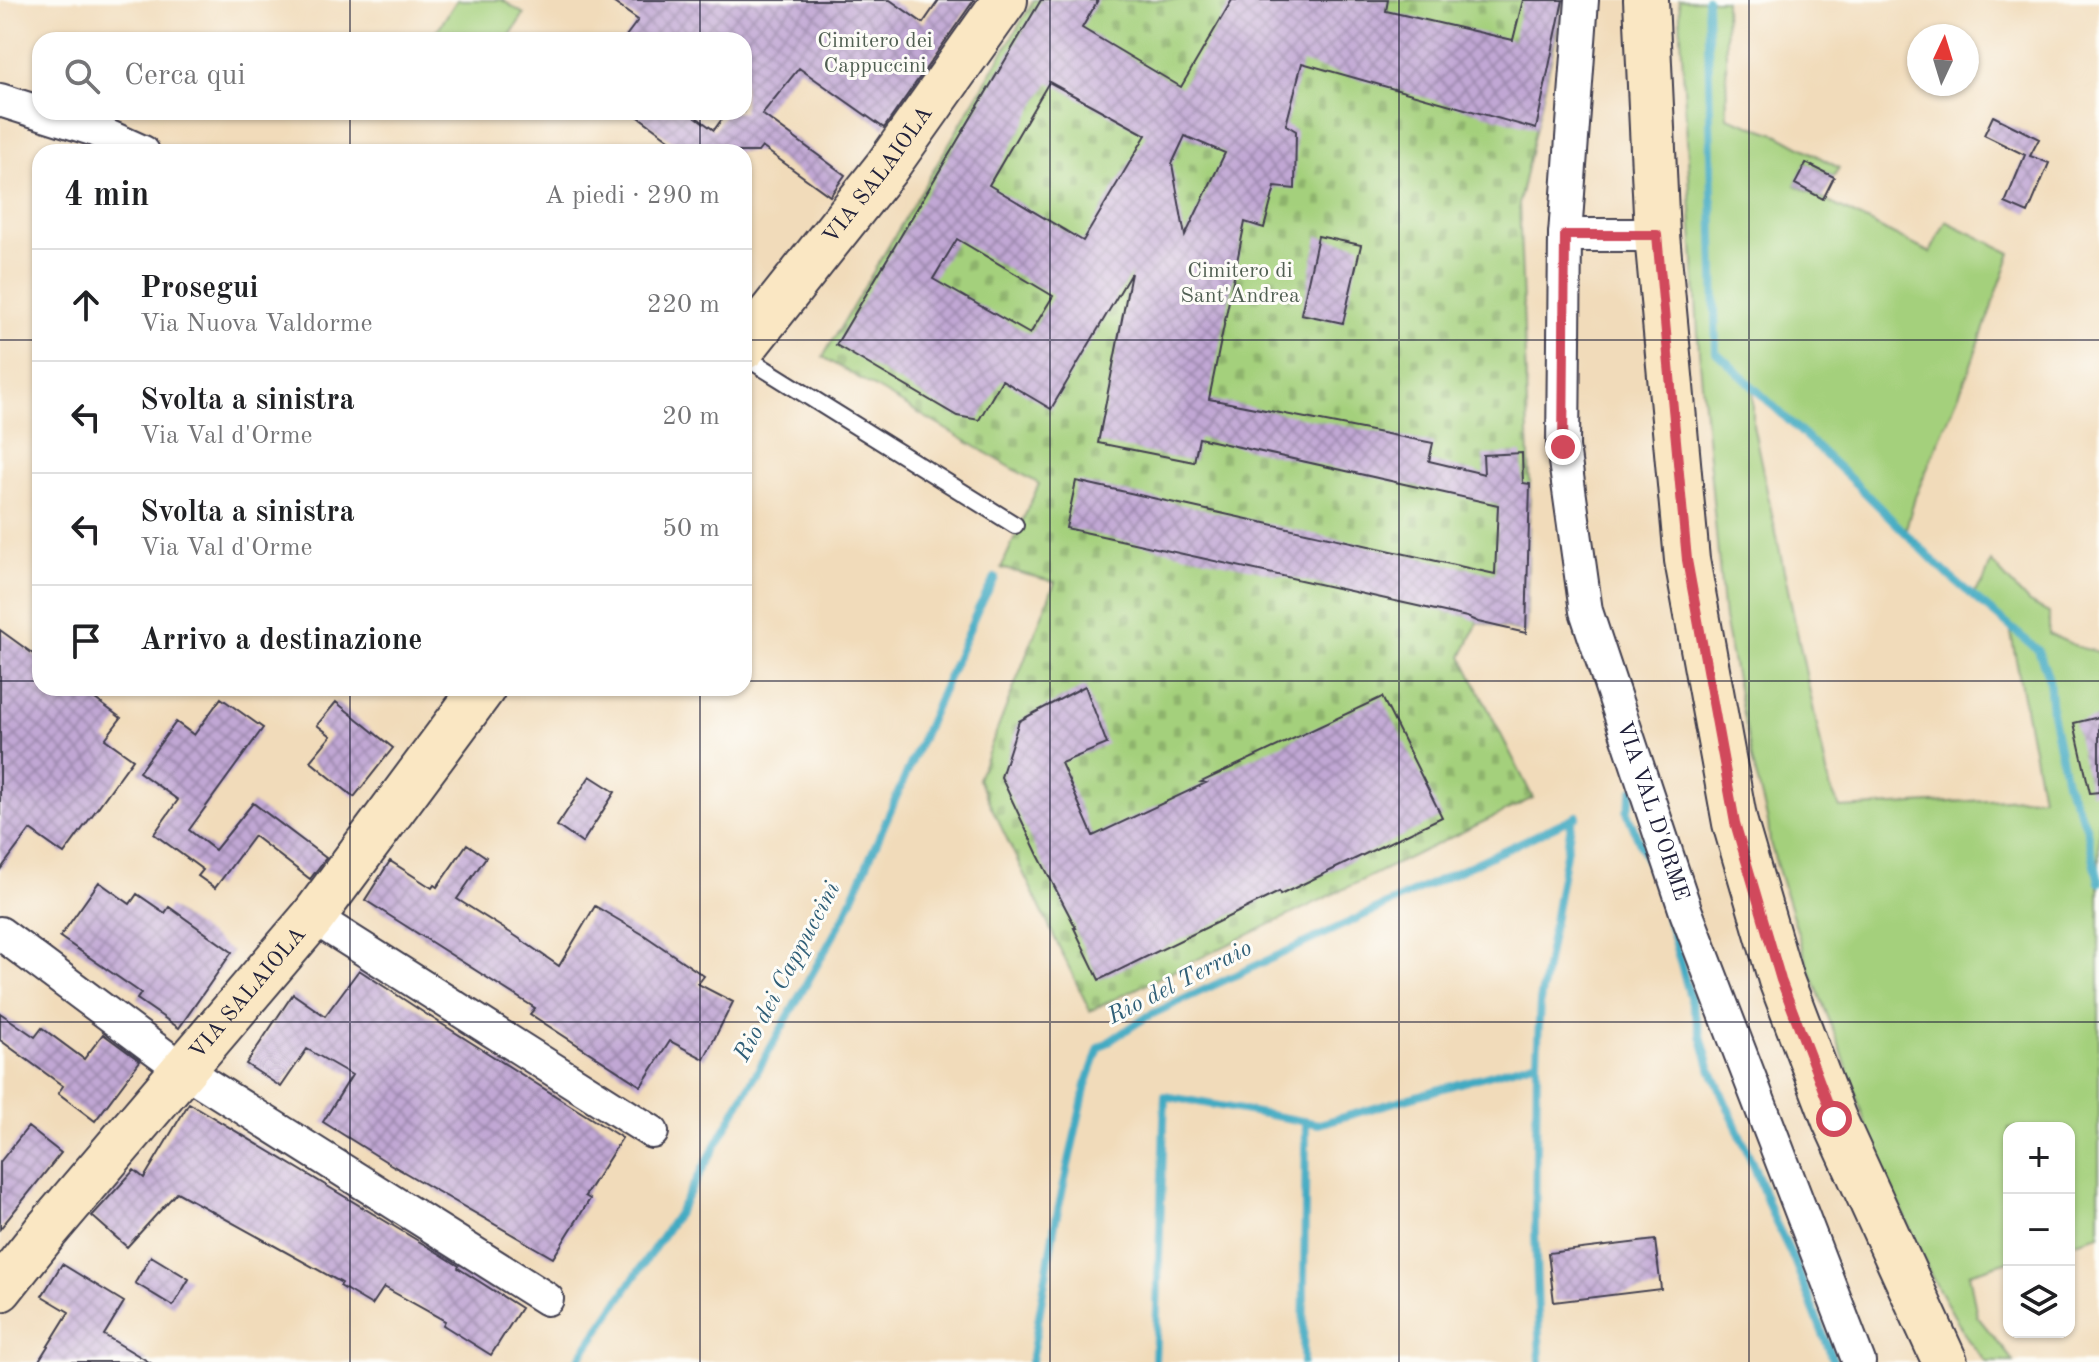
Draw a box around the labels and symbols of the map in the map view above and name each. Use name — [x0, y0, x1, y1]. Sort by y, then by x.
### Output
north arrow — [1907, 24, 1979, 96]
park label: Cimitero dei Cappuccini — [817, 30, 933, 77]
street label: VIA SALAIOLA — [819, 102, 937, 248]
park label: Cimitero di Sant'Andrea — [1180, 260, 1300, 307]
route end — [1545, 429, 1581, 465]
street label: VIA VAL D'ORME — [1612, 719, 1692, 903]
water label: Rio dei Cappuccini — [730, 878, 845, 1066]
street label: VIA SALAIOLA — [186, 923, 310, 1064]
water label: Rio del Terraio — [1103, 936, 1256, 1030]
route start — [1816, 1101, 1852, 1137]

